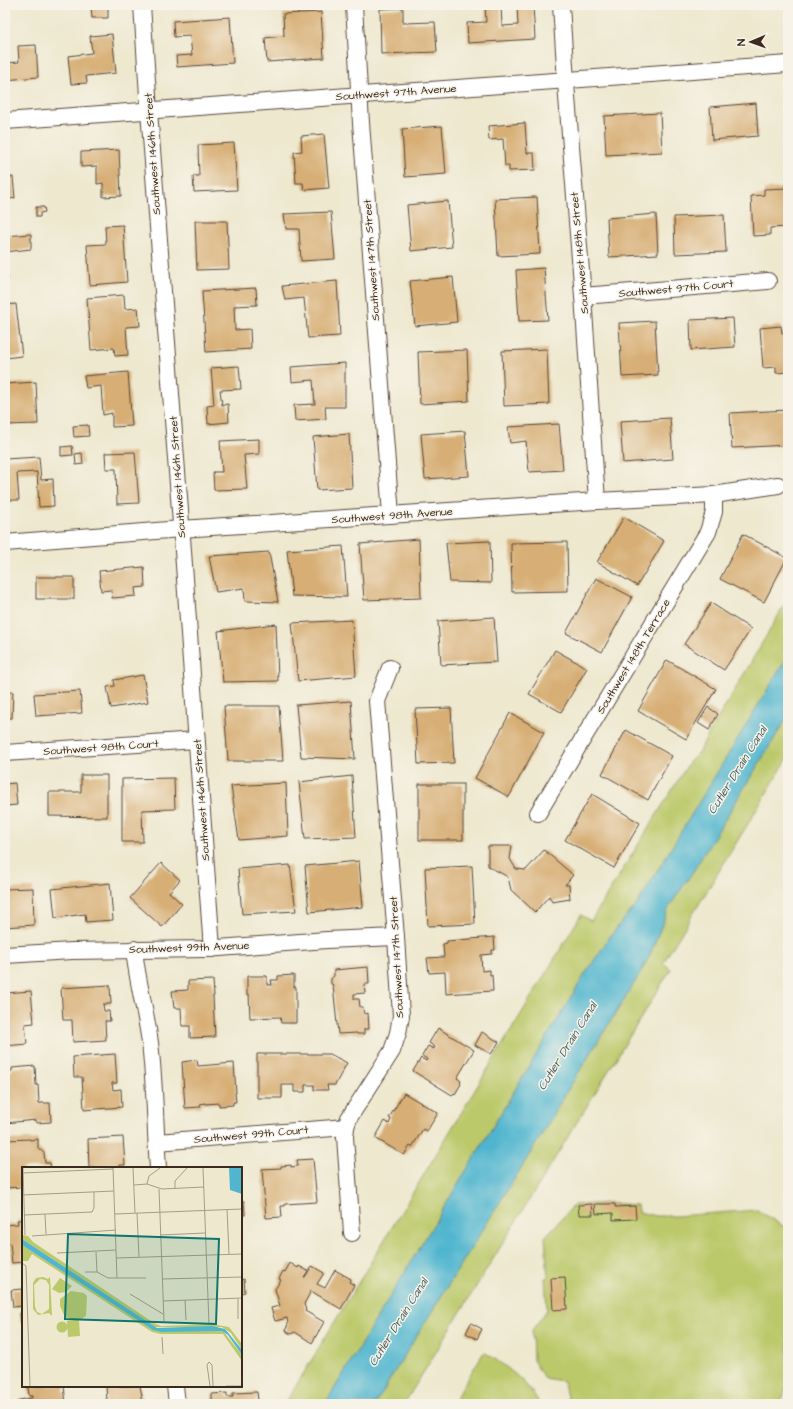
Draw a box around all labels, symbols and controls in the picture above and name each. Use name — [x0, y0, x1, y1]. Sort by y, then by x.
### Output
north arrow — [731, 22, 771, 62]
text: N — [734, 39, 749, 46]
street label: Southwest 97th Avenue — [335, 81, 457, 104]
street label: Southwest 146th Street — [141, 92, 164, 215]
street label: Southwest 148th Street — [567, 191, 592, 314]
street label: Southwest 147th Street — [360, 198, 383, 321]
street label: Southwest 97th Court — [618, 276, 735, 301]
street label: Southwest 146th Street — [166, 415, 189, 538]
street label: Southwest 98th Avenue — [331, 504, 453, 527]
street label: Southwest 148th Terrace — [593, 596, 674, 717]
water label: Cutler Drain Canal — [703, 721, 773, 818]
street label: Southwest 98th Court — [43, 736, 160, 759]
street label: Southwest 146th Street — [190, 738, 213, 861]
street label: Southwest 147th Street — [386, 895, 407, 1018]
street label: Southwest 99th Avenue — [129, 938, 250, 957]
water label: Cutler Drain Canal — [533, 997, 603, 1094]
street label: Southwest 99th Court — [193, 1122, 309, 1147]
inset map — [22, 1167, 242, 1387]
water label: Cutler Drain Canal — [364, 1273, 434, 1370]

